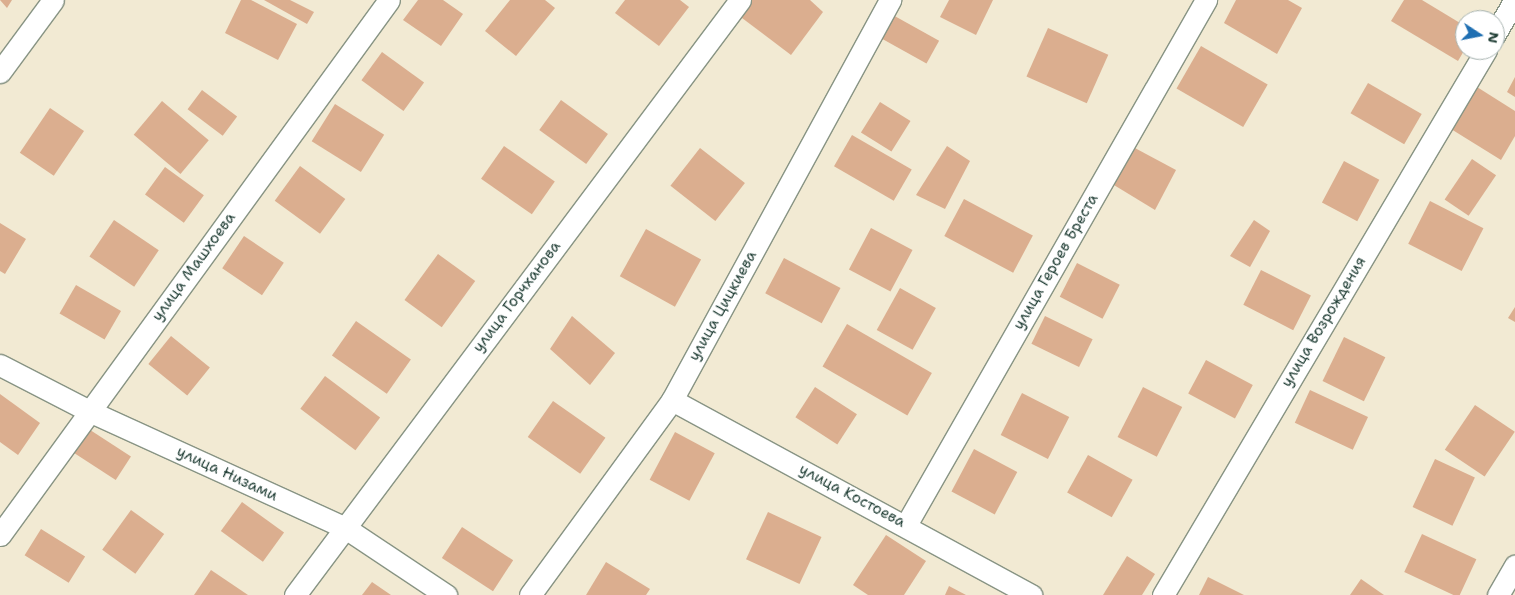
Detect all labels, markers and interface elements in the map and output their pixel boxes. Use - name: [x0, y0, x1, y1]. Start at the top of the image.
- north arrow: [1455, 10, 1505, 60]
- text: N: [1484, 31, 1504, 45]
- street label: улица Героев Бреста: [1010, 191, 1102, 333]
- street label: улица Машхоева: [149, 209, 239, 325]
- street label: улица Горчханова: [469, 238, 565, 356]
- street label: улица Цицкиева: [685, 248, 761, 364]
- street label: улица Возрождения: [1278, 253, 1370, 391]
- street label: улица Низами: [174, 443, 280, 505]
- street label: улица Костоева: [796, 460, 908, 532]

